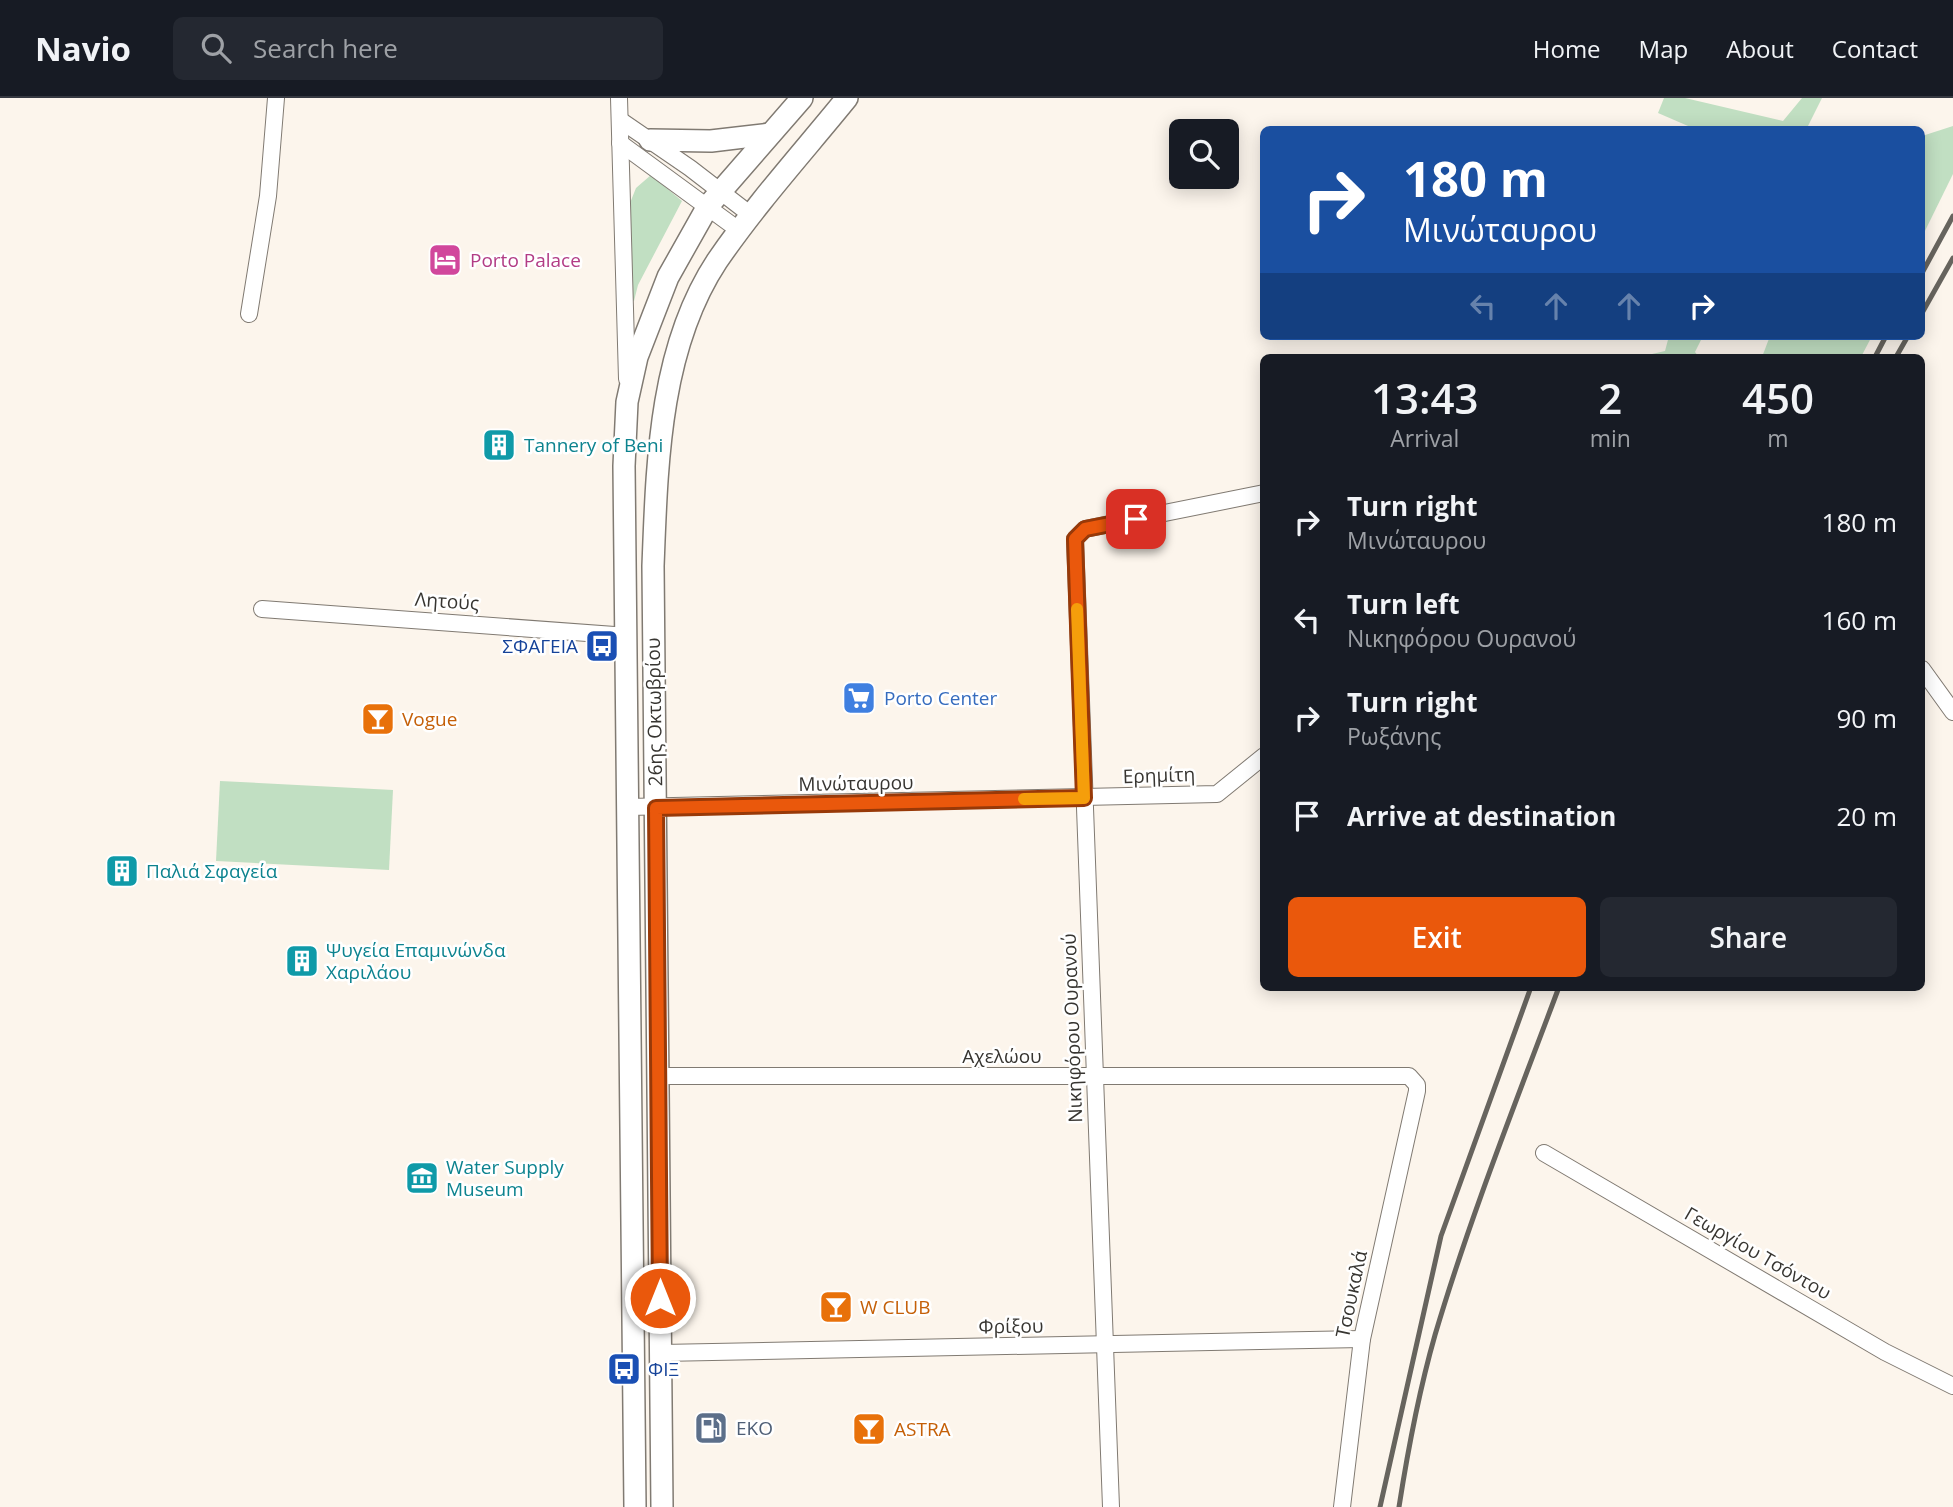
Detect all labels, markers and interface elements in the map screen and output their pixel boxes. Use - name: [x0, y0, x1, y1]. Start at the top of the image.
- search box: [173, 17, 663, 80]
- text: Navio: [35, 26, 131, 71]
- icon: search: [197, 29, 235, 67]
- text: Search here: [253, 30, 398, 66]
- text: Home: [1533, 32, 1601, 65]
- text: Map: [1639, 32, 1688, 65]
- text: About: [1726, 32, 1794, 65]
- text: Contact: [1832, 32, 1918, 65]
- map controls: [1169, 119, 1239, 189]
- button: search: [1169, 119, 1239, 189]
- text: 180 m: [1403, 145, 1548, 211]
- icon: right: [1288, 154, 1379, 245]
- text: Μινώταυρου: [1403, 208, 1597, 251]
- hotel icon: Porto Palace: [426, 241, 464, 279]
- place label: Porto Palace: [470, 247, 581, 273]
- icon: left: [1464, 287, 1502, 325]
- icon: ahead: [1537, 287, 1575, 325]
- icon: ahead: [1610, 287, 1648, 325]
- icon: right: [1683, 287, 1721, 325]
- text: 13:43: [1371, 369, 1479, 426]
- text: 2: [1598, 369, 1622, 426]
- text: 450: [1742, 369, 1814, 426]
- text: Arrival: [1390, 422, 1459, 454]
- text: min: [1590, 422, 1631, 454]
- text: m: [1767, 422, 1789, 454]
- building icon: Tannery of Beni: [480, 426, 518, 464]
- place label: Tannery of Beni: [524, 432, 663, 458]
- text: Turn right: [1347, 488, 1478, 524]
- pin: [1106, 489, 1166, 549]
- icon: arrive: [1117, 500, 1155, 538]
- icon: right: [1288, 503, 1326, 541]
- text: 180 m: [1822, 504, 1897, 540]
- text: Μινώταυρου: [1347, 524, 1486, 556]
- street label: Λητούς: [414, 586, 480, 616]
- text: Turn left: [1347, 586, 1459, 622]
- icon: left: [1288, 601, 1326, 639]
- text: 160 m: [1822, 602, 1897, 638]
- text: Νικηφόρου Ουρανού: [1347, 622, 1576, 654]
- bus stop icon: ΣΦΑΓΕΙΑ: [583, 627, 621, 665]
- place label: ΣΦΑΓΕΙΑ: [502, 633, 578, 659]
- street label: 26ης Οκτωβρίου: [640, 637, 668, 787]
- supermarket icon: Porto Center: [840, 679, 878, 717]
- text: Turn right: [1347, 684, 1478, 720]
- place label: Porto Center: [884, 685, 997, 711]
- icon: right: [1288, 699, 1326, 737]
- bar icon: Vogue: [359, 700, 397, 738]
- text: 90 m: [1836, 700, 1897, 736]
- place label: Vogue: [402, 706, 457, 732]
- text: Ρωξάνης: [1347, 720, 1441, 752]
- street label: Ερημίτη: [1122, 761, 1196, 789]
- street label: Μινώταυρου: [798, 769, 914, 797]
- icon: arrive: [1288, 797, 1326, 835]
- text: Arrive at destination: [1347, 798, 1616, 834]
- text: 20 m: [1836, 798, 1897, 834]
- building icon: Παλιά Σφαγεία: [103, 852, 141, 890]
- place label: Παλιά Σφαγεία: [146, 858, 278, 884]
- button: Exit: [1288, 897, 1586, 977]
- button: Share: [1600, 897, 1897, 977]
- street label: Νικηφόρου Ουρανού: [1056, 933, 1088, 1123]
- place label: Ψυγεία Επαμινώνδα Χαριλάου: [326, 937, 506, 985]
- building icon: Ψυγεία Επαμινώνδα Χαριλάου: [283, 942, 321, 980]
- street label: Αχελώου: [962, 1043, 1042, 1069]
- place label: Water Supply Museum: [446, 1154, 564, 1202]
- museum icon: Water Supply Museum: [403, 1159, 441, 1197]
- street label: Γεωργίου Τσόντου: [1680, 1200, 1836, 1306]
- street label: Τσουκαλά: [1329, 1248, 1373, 1340]
- position arrow: [623, 1261, 697, 1335]
- bar icon: W CLUB: [817, 1288, 855, 1326]
- place label: W CLUB: [860, 1294, 931, 1320]
- street label: Φρίξου: [978, 1312, 1044, 1340]
- bus stop icon: ΦΙΞ: [605, 1350, 643, 1388]
- place label: ΦΙΞ: [648, 1356, 679, 1382]
- fuel station icon: EKO: [692, 1409, 730, 1447]
- bar icon: ASTRA: [850, 1410, 888, 1448]
- place label: EKO: [736, 1415, 773, 1441]
- place label: ASTRA: [894, 1416, 951, 1442]

